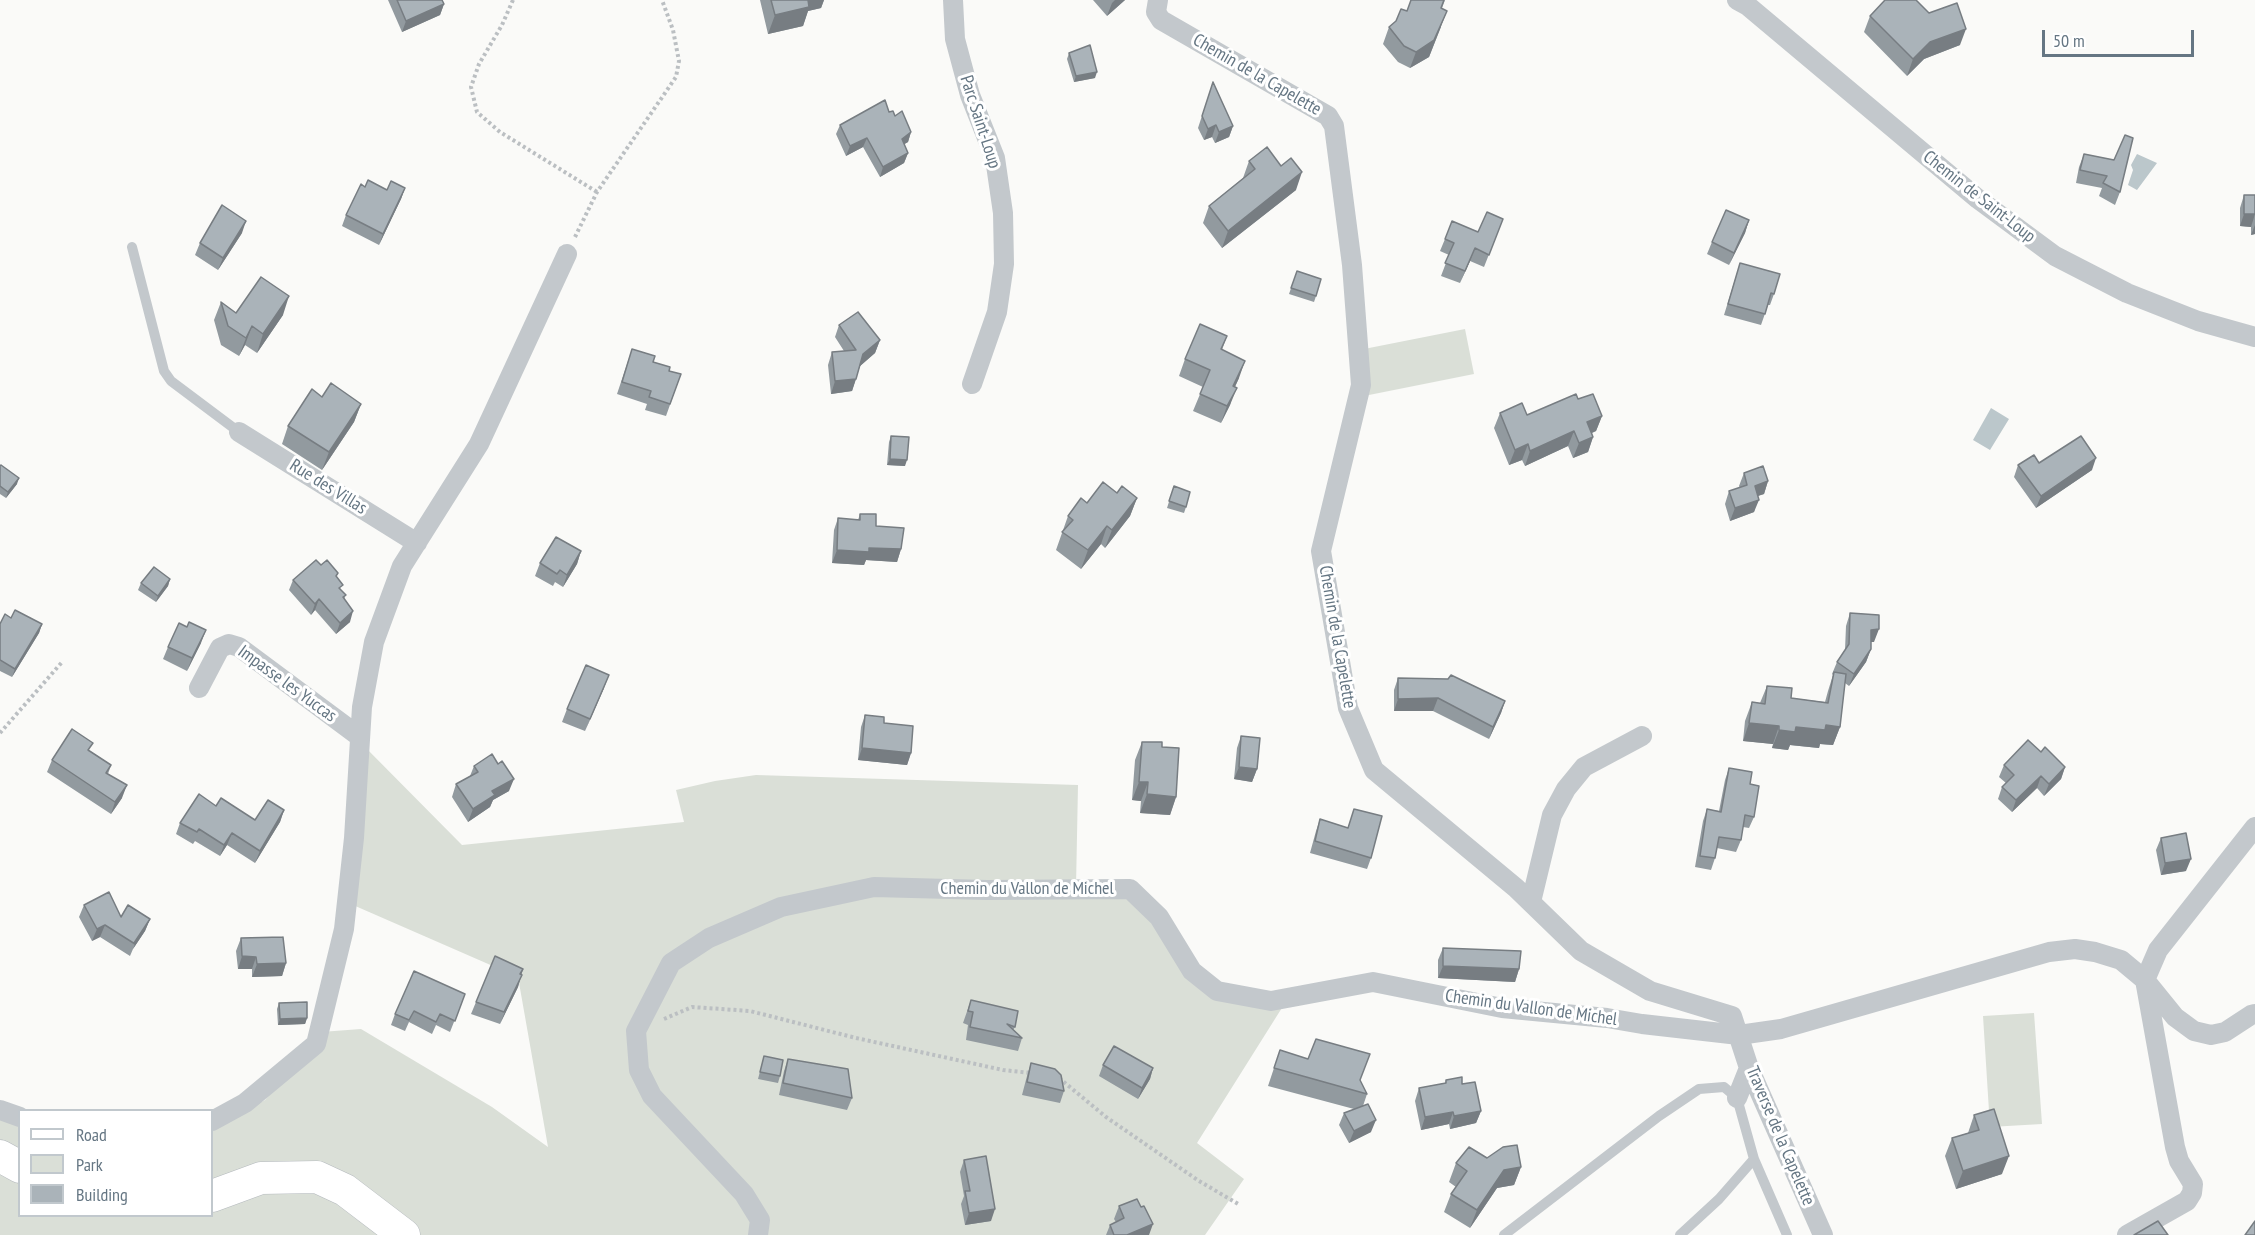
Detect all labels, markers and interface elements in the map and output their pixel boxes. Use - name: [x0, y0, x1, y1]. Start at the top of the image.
- scale bar: [2045, 18, 2196, 56]
- text: 50 m: [2053, 29, 2085, 52]
- street label: Chemin de la Capelette: [1189, 30, 1325, 120]
- street label: Parc Saint-Loup: [955, 73, 1005, 171]
- street label: Chemin de Saint-Loup: [1919, 146, 2039, 248]
- street label: Rue des Villas: [285, 455, 371, 519]
- street label: Chemin de la Capelette: [1314, 564, 1360, 710]
- street label: Impasse les Yuccas: [233, 641, 341, 727]
- street label: Chemin du Vallon de Michel: [940, 878, 1114, 900]
- street label: Chemin du Vallon de Michel: [1444, 985, 1618, 1031]
- street label: Traverse de la Capelette: [1741, 1063, 1819, 1209]
- legend: [18, 1109, 213, 1217]
- text: Road: [76, 1123, 107, 1146]
- text: Park: [76, 1153, 103, 1176]
- text: Building: [76, 1183, 128, 1206]

